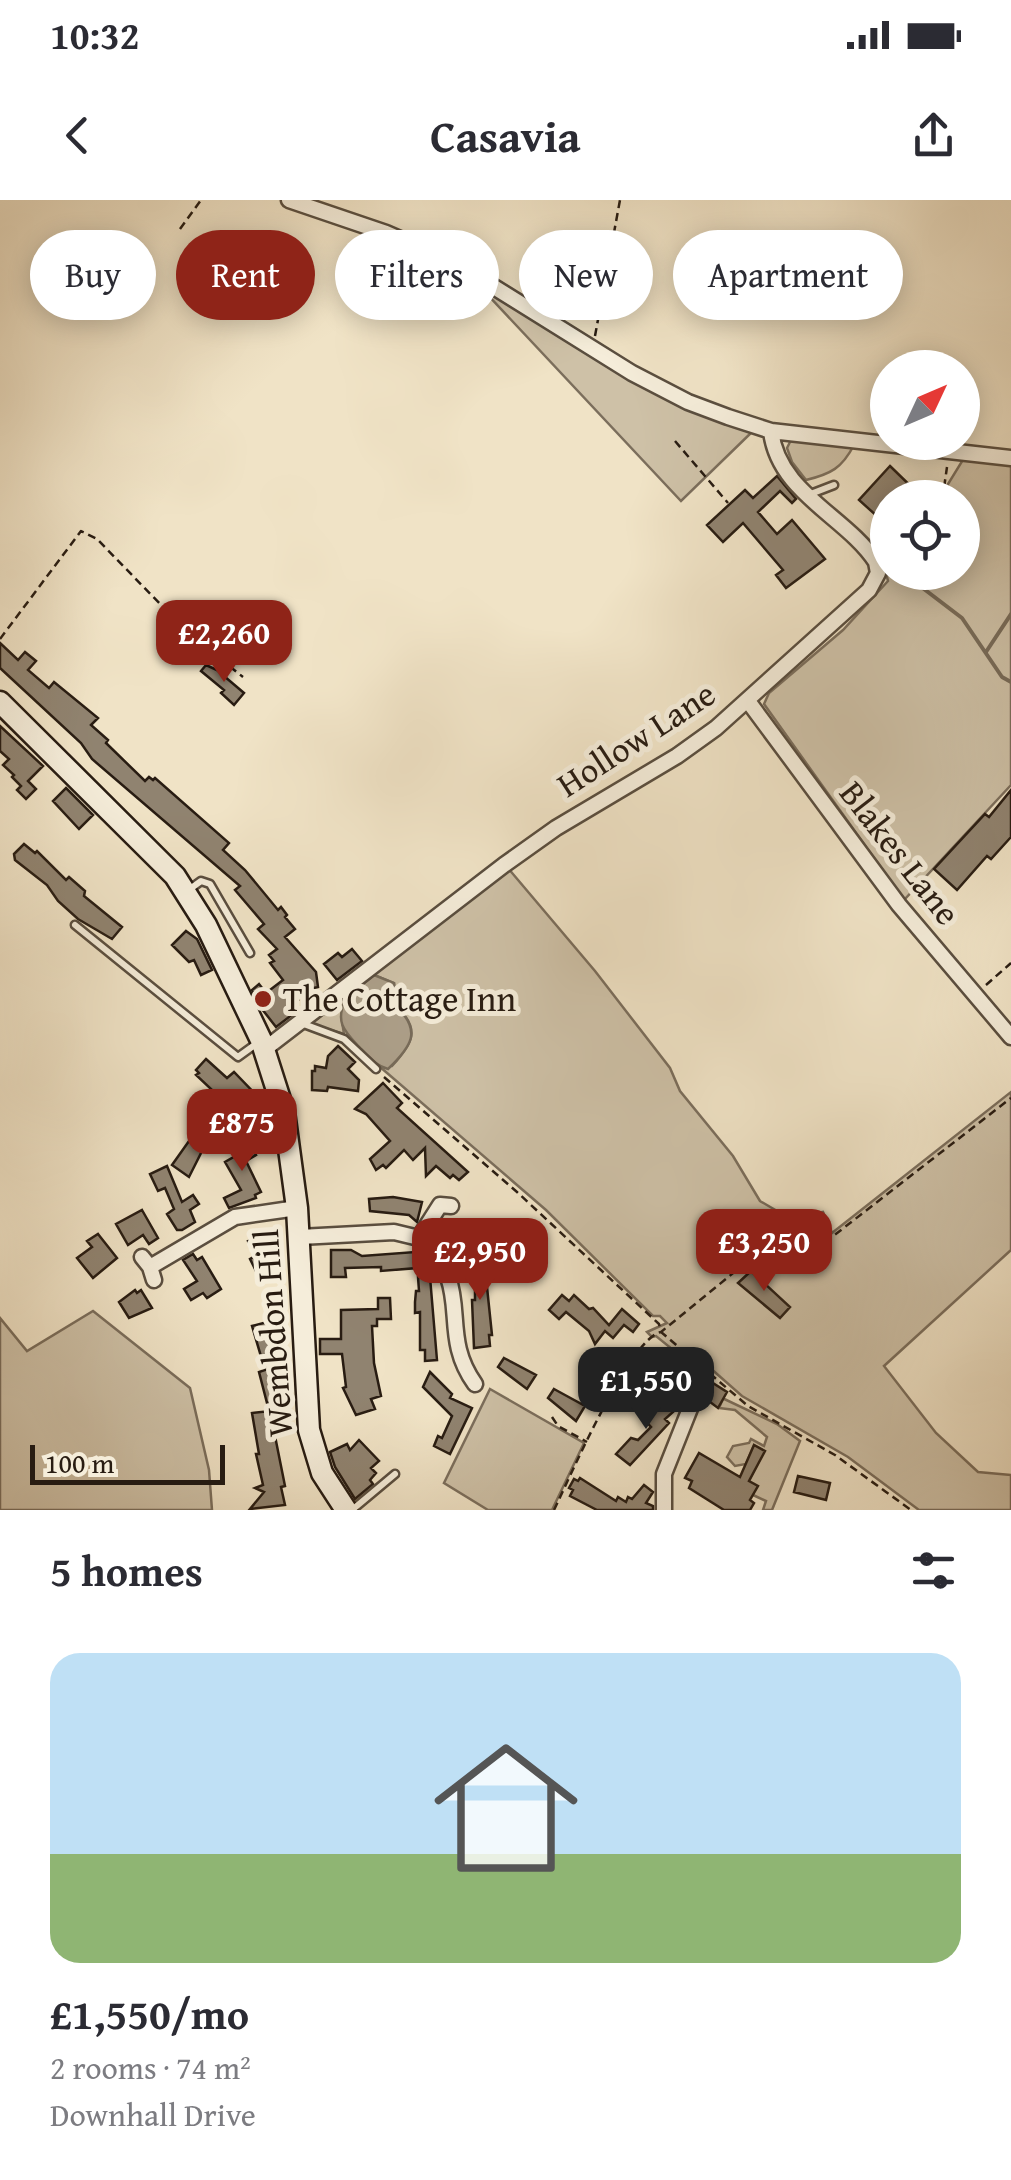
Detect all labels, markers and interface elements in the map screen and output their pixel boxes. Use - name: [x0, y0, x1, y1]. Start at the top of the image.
- text: 10:32: [50, 7, 140, 63]
- text: Casavia: [430, 103, 581, 168]
- icon: back: [50, 108, 105, 163]
- icon: share: [906, 108, 961, 163]
- chip: Buy: [30, 230, 156, 320]
- chip: Rent: [176, 230, 315, 320]
- chip: Filters: [335, 230, 499, 320]
- chip: New: [519, 230, 653, 320]
- chip: Apartment: [673, 230, 903, 320]
- north arrow: [870, 350, 980, 460]
- map controls: [870, 350, 980, 590]
- button: locate: [870, 480, 980, 590]
- pin: £2,260: [143, 600, 305, 685]
- text: £2,260: [178, 609, 270, 656]
- street label: Hollow Lane: [546, 668, 725, 809]
- street label: Blakes Lane: [828, 770, 973, 936]
- place label: The Cottage Inn: [283, 973, 517, 1024]
- marker: The Cottage Inn: [252, 988, 274, 1010]
- pin: £875: [183, 1089, 301, 1174]
- text: £875: [209, 1098, 275, 1145]
- pin: £3,250: [683, 1209, 845, 1294]
- pin: £2,950: [399, 1218, 561, 1303]
- text: £3,250: [718, 1218, 810, 1265]
- street label: Wembdon Hill: [240, 1227, 305, 1439]
- text: £2,950: [434, 1227, 526, 1274]
- pin: £1,550: [565, 1347, 727, 1432]
- text: £1,550: [600, 1356, 692, 1403]
- scale bar: [30, 1440, 225, 1484]
- text: 100 m: [45, 1442, 114, 1483]
- text: 5 homes: [50, 1540, 203, 1601]
- icon: filters: [906, 1543, 961, 1598]
- icon: home: [416, 1718, 596, 1898]
- text: £1,550/mo: [50, 1983, 249, 2044]
- text: 2 rooms · 74 m²: [50, 2044, 251, 2091]
- text: Downhall Drive: [50, 2091, 256, 2138]

